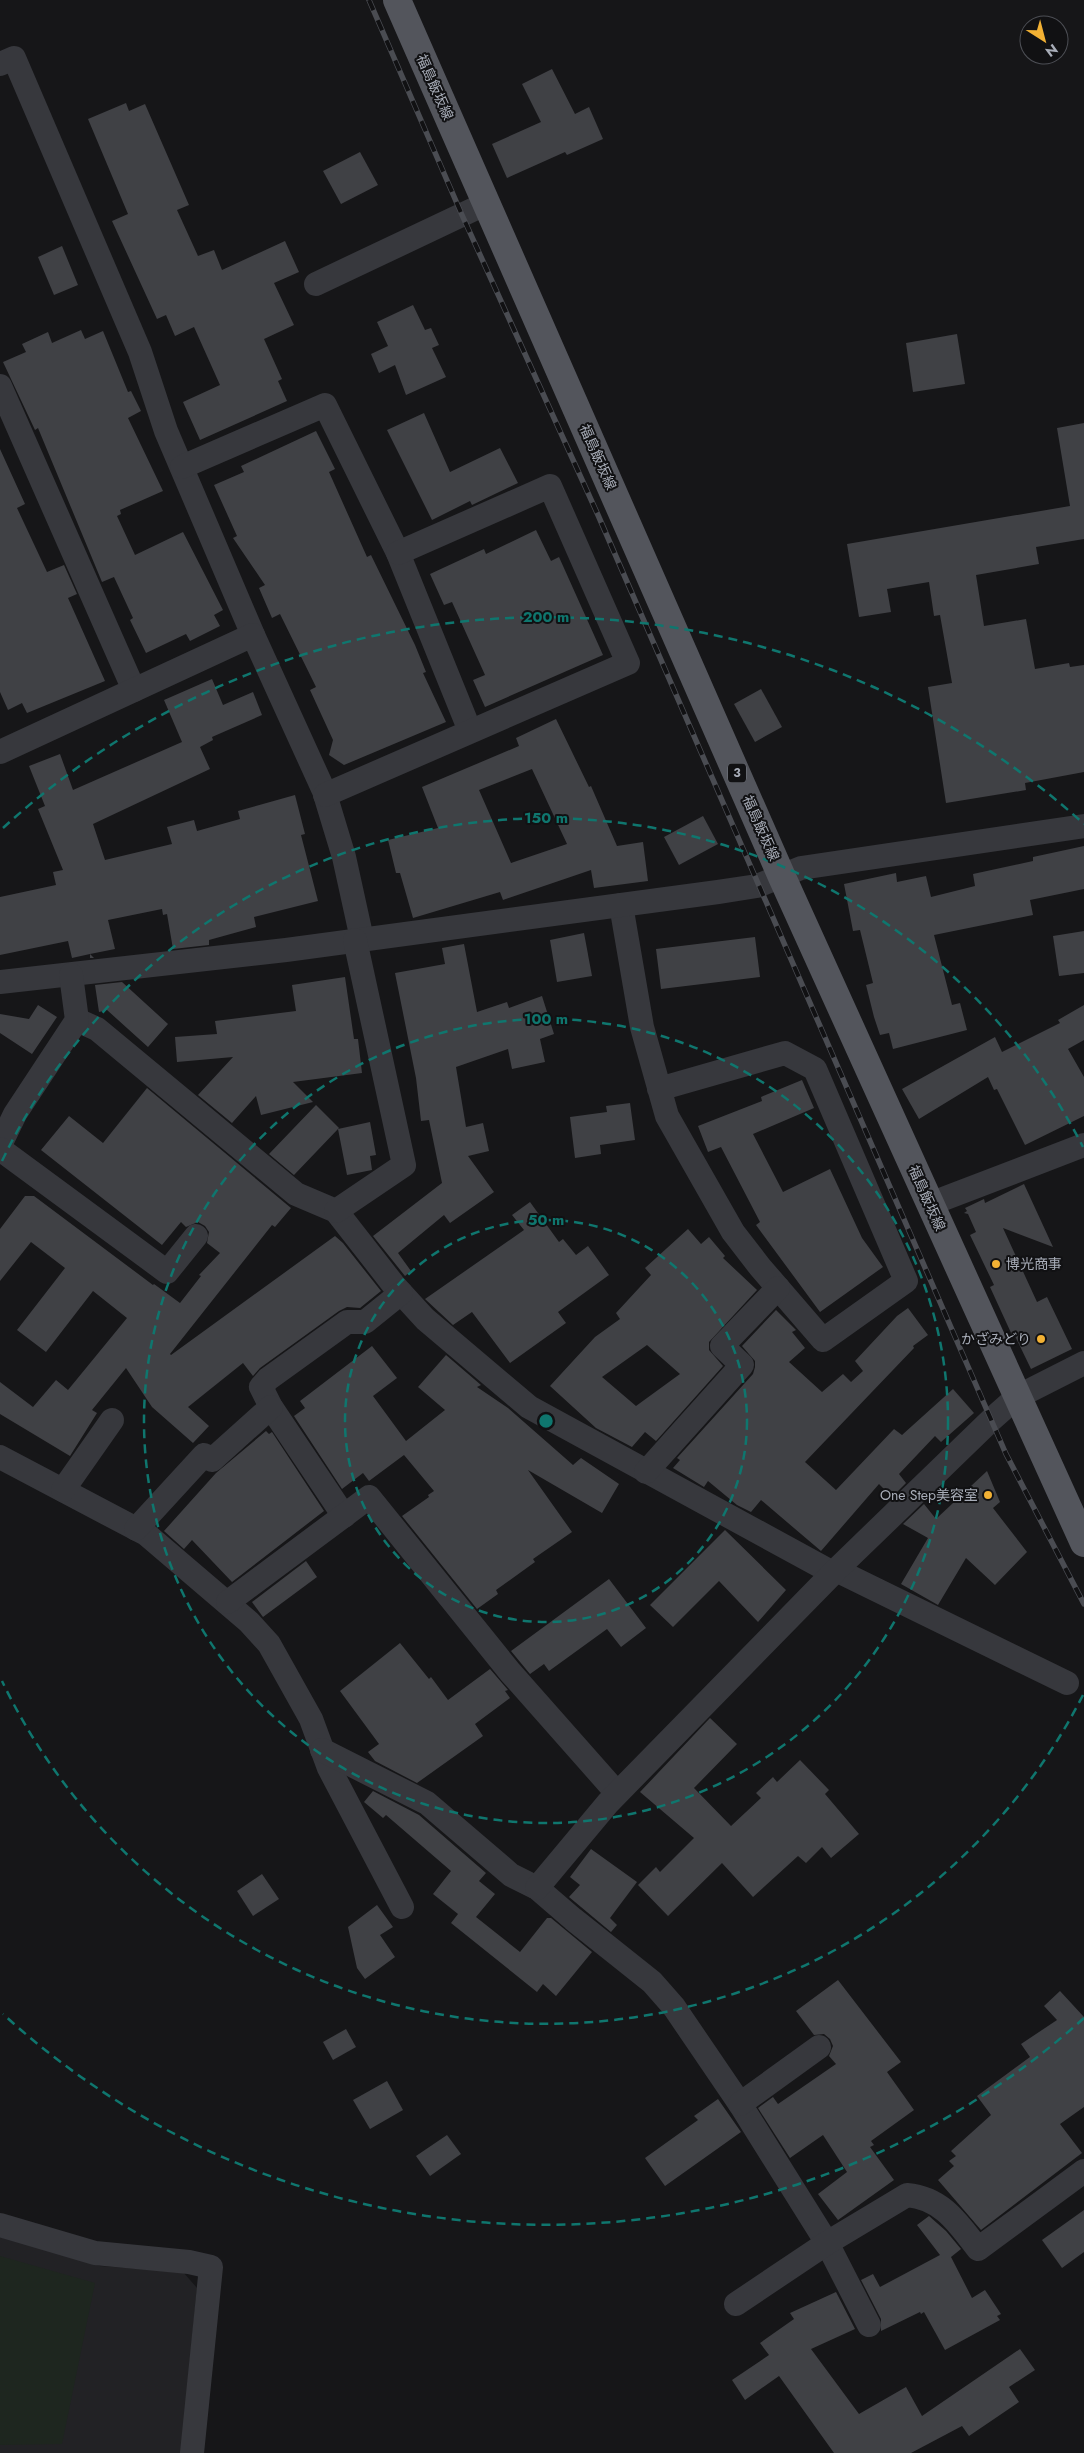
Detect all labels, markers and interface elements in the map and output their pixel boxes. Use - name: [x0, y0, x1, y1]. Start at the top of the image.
- north arrow: [1019, 15, 1069, 65]
- text: N: [1041, 39, 1062, 62]
- street label: 福島飯坂線: [412, 51, 458, 123]
- street label: 福島飯坂線: [575, 421, 621, 493]
- text: 200 m: [523, 606, 569, 628]
- road number: 3: [728, 764, 746, 782]
- street label: 福島飯坂線: [738, 792, 784, 864]
- text: 150 m: [524, 807, 568, 829]
- text: 100 m: [524, 1008, 568, 1030]
- street label: 福島飯坂線: [904, 1162, 950, 1234]
- text: 50 m: [528, 1209, 564, 1231]
- place label: 博光商事: [1006, 1254, 1062, 1274]
- marker: 博光商事: [990, 1258, 1002, 1270]
- place label: かざみどり: [961, 1329, 1031, 1349]
- marker: かざみどり: [1035, 1333, 1047, 1345]
- centre of rings: [537, 1412, 555, 1430]
- place label: One Step美容室: [880, 1485, 978, 1505]
- marker: One Step美容室: [982, 1489, 994, 1501]

